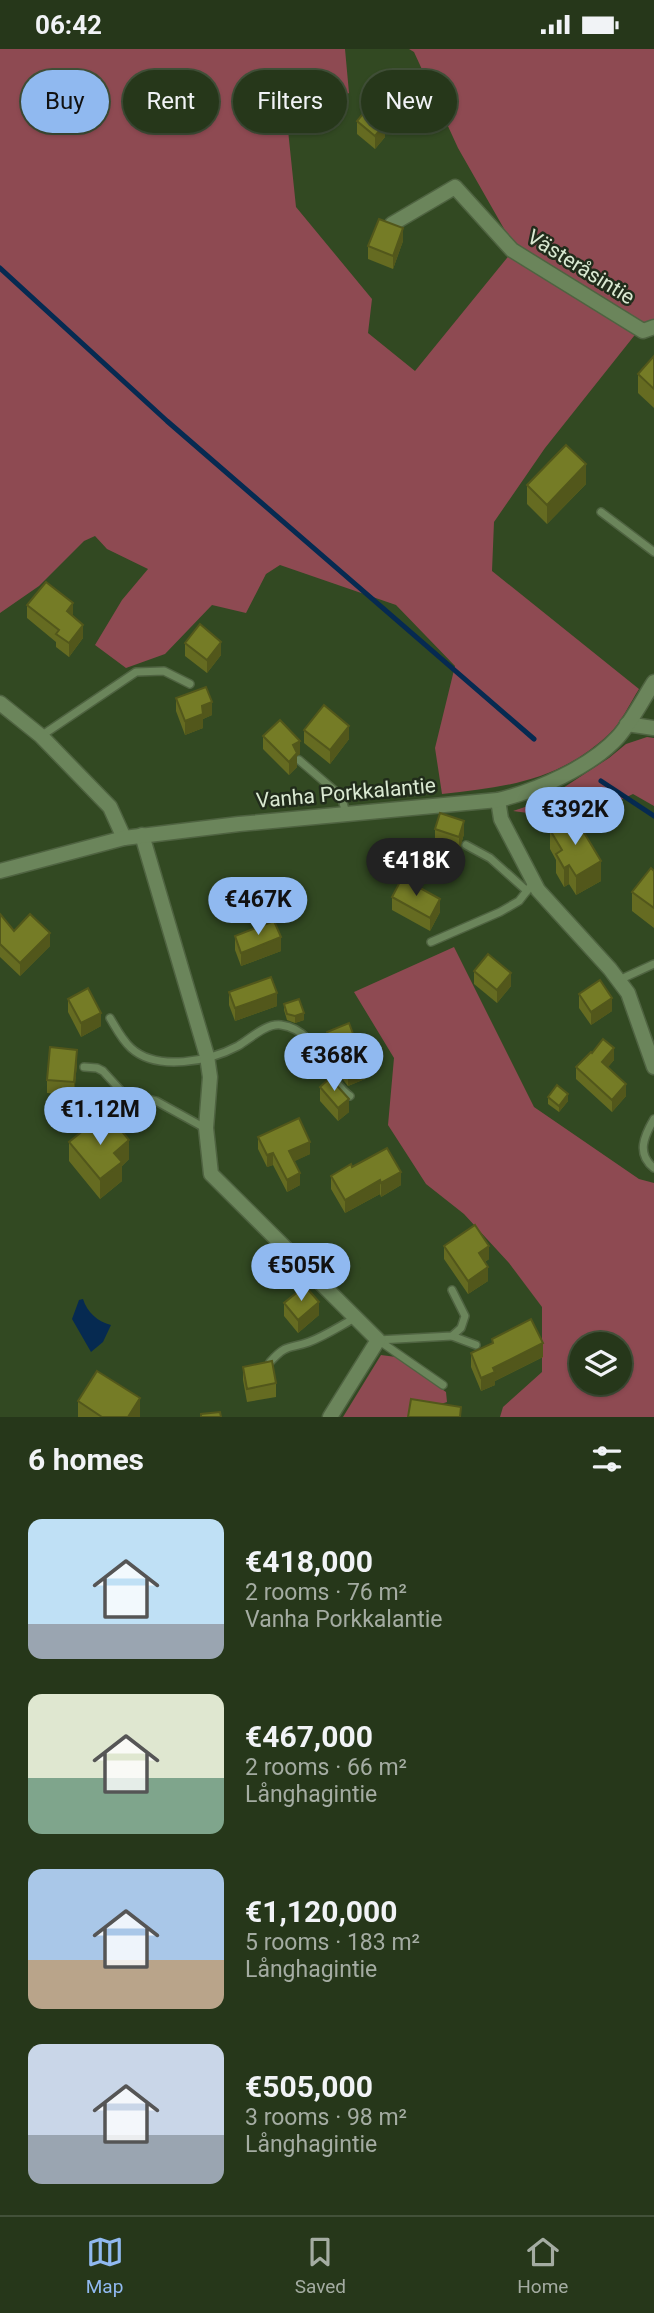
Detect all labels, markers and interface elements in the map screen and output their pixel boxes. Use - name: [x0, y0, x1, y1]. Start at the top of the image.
- text: 06:42: [35, 10, 102, 40]
- chip: Buy: [21, 70, 109, 133]
- chip: Rent: [123, 70, 219, 133]
- chip: Filters: [233, 70, 347, 133]
- chip: New: [361, 70, 457, 133]
- street label: Västeråsintie: [523, 225, 639, 309]
- street label: Vanha Porkkalantie: [255, 773, 437, 813]
- pin: €392K: [526, 787, 624, 847]
- text: €392K: [541, 796, 609, 823]
- pin: €418K: [367, 839, 465, 898]
- text: €418K: [382, 847, 450, 874]
- pin: €467K: [209, 877, 307, 937]
- text: €467K: [224, 886, 292, 913]
- pin: €368K: [285, 1033, 383, 1093]
- text: €368K: [300, 1042, 368, 1069]
- pin: €1.12M: [43, 1087, 157, 1147]
- text: €1.12M: [60, 1096, 140, 1123]
- pin: €505K: [252, 1243, 350, 1303]
- text: €505K: [267, 1252, 335, 1279]
- map controls: [569, 1332, 632, 1395]
- button: layers: [569, 1332, 632, 1395]
- icon: filters: [588, 1440, 626, 1478]
- text: 6 homes: [28, 1442, 144, 1477]
- text: €418,000: [245, 1544, 373, 1579]
- icon: home: [84, 1547, 168, 1631]
- text: 2 rooms · 76 m²: [245, 1579, 407, 1606]
- text: Vanha Porkkalantie: [245, 1606, 442, 1633]
- text: €467,000: [245, 1719, 373, 1754]
- icon: home: [84, 1722, 168, 1806]
- text: 2 rooms · 66 m²: [245, 1754, 407, 1781]
- text: Långhagintie: [245, 1781, 377, 1808]
- text: €1,120,000: [245, 1894, 397, 1929]
- icon: home: [84, 1897, 168, 1981]
- text: 5 rooms · 183 m²: [245, 1929, 420, 1956]
- text: Långhagintie: [245, 1956, 377, 1983]
- text: €505,000: [245, 2069, 373, 2104]
- icon: home: [84, 2072, 168, 2156]
- text: 3 rooms · 98 m²: [245, 2104, 407, 2131]
- text: Långhagintie: [245, 2131, 377, 2158]
- tab: Map: [86, 2233, 124, 2298]
- tab: Saved: [295, 2233, 346, 2298]
- tab: Home: [517, 2233, 568, 2298]

